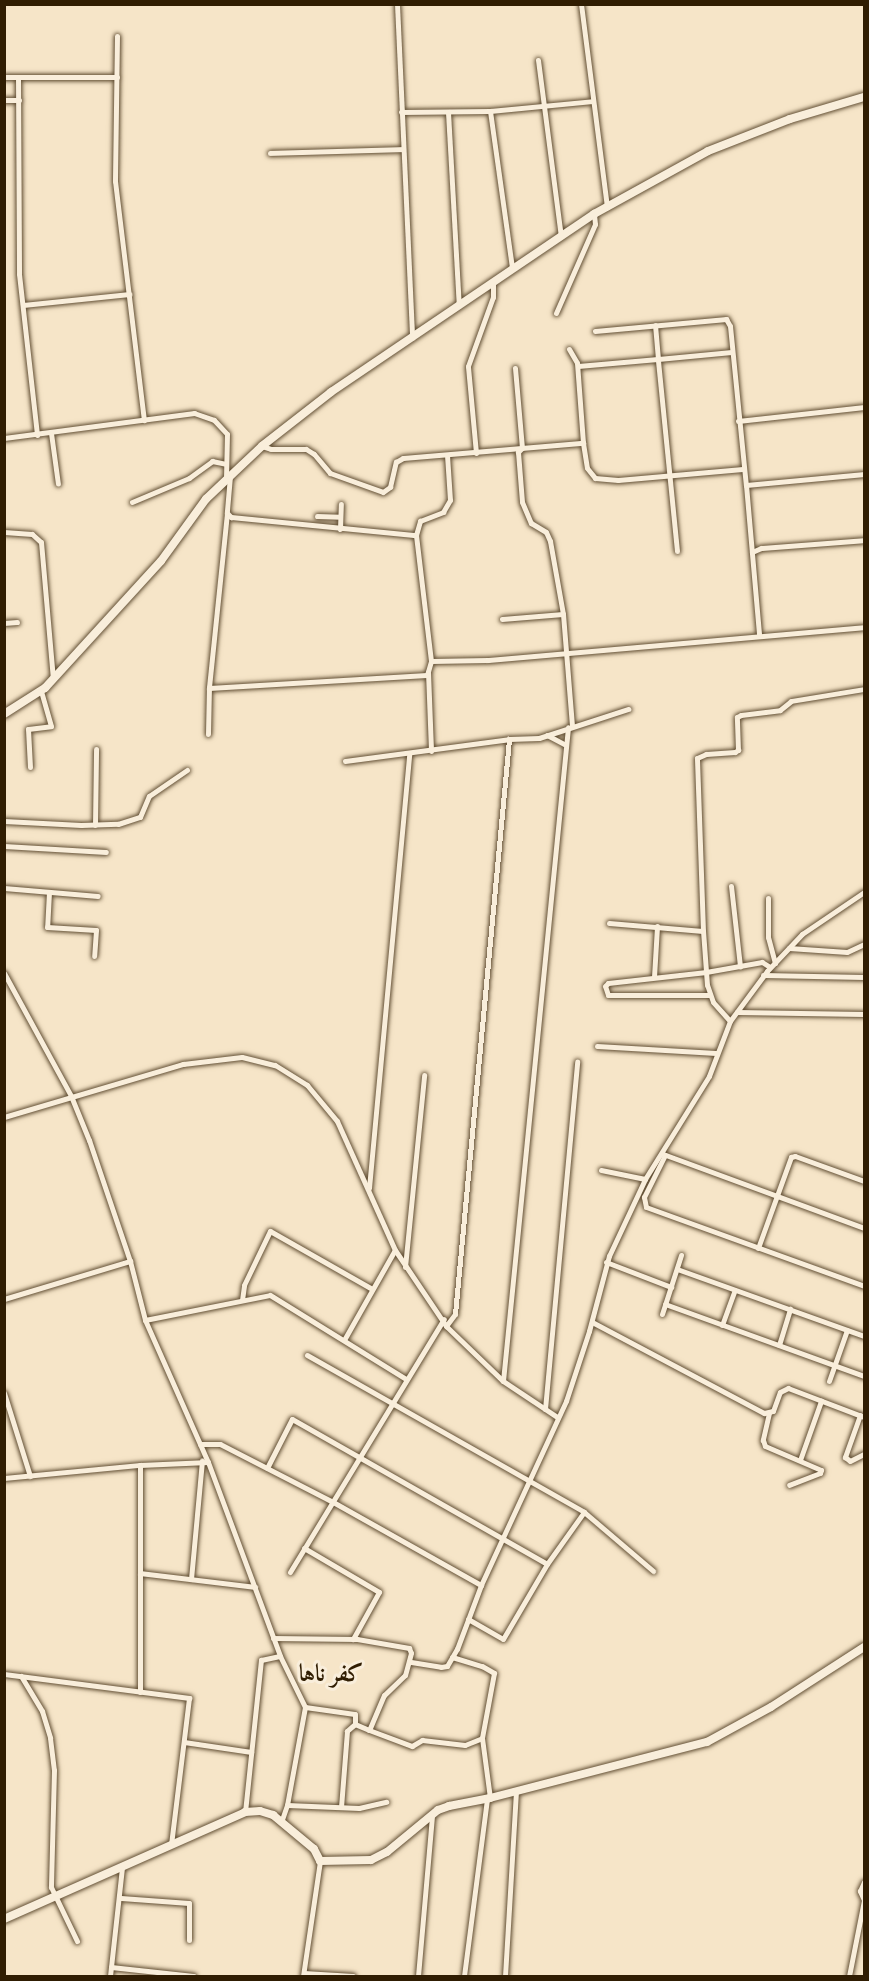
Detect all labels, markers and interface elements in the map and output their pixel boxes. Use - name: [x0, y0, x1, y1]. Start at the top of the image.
- district label: كفر ناها: [299, 1661, 363, 1689]

